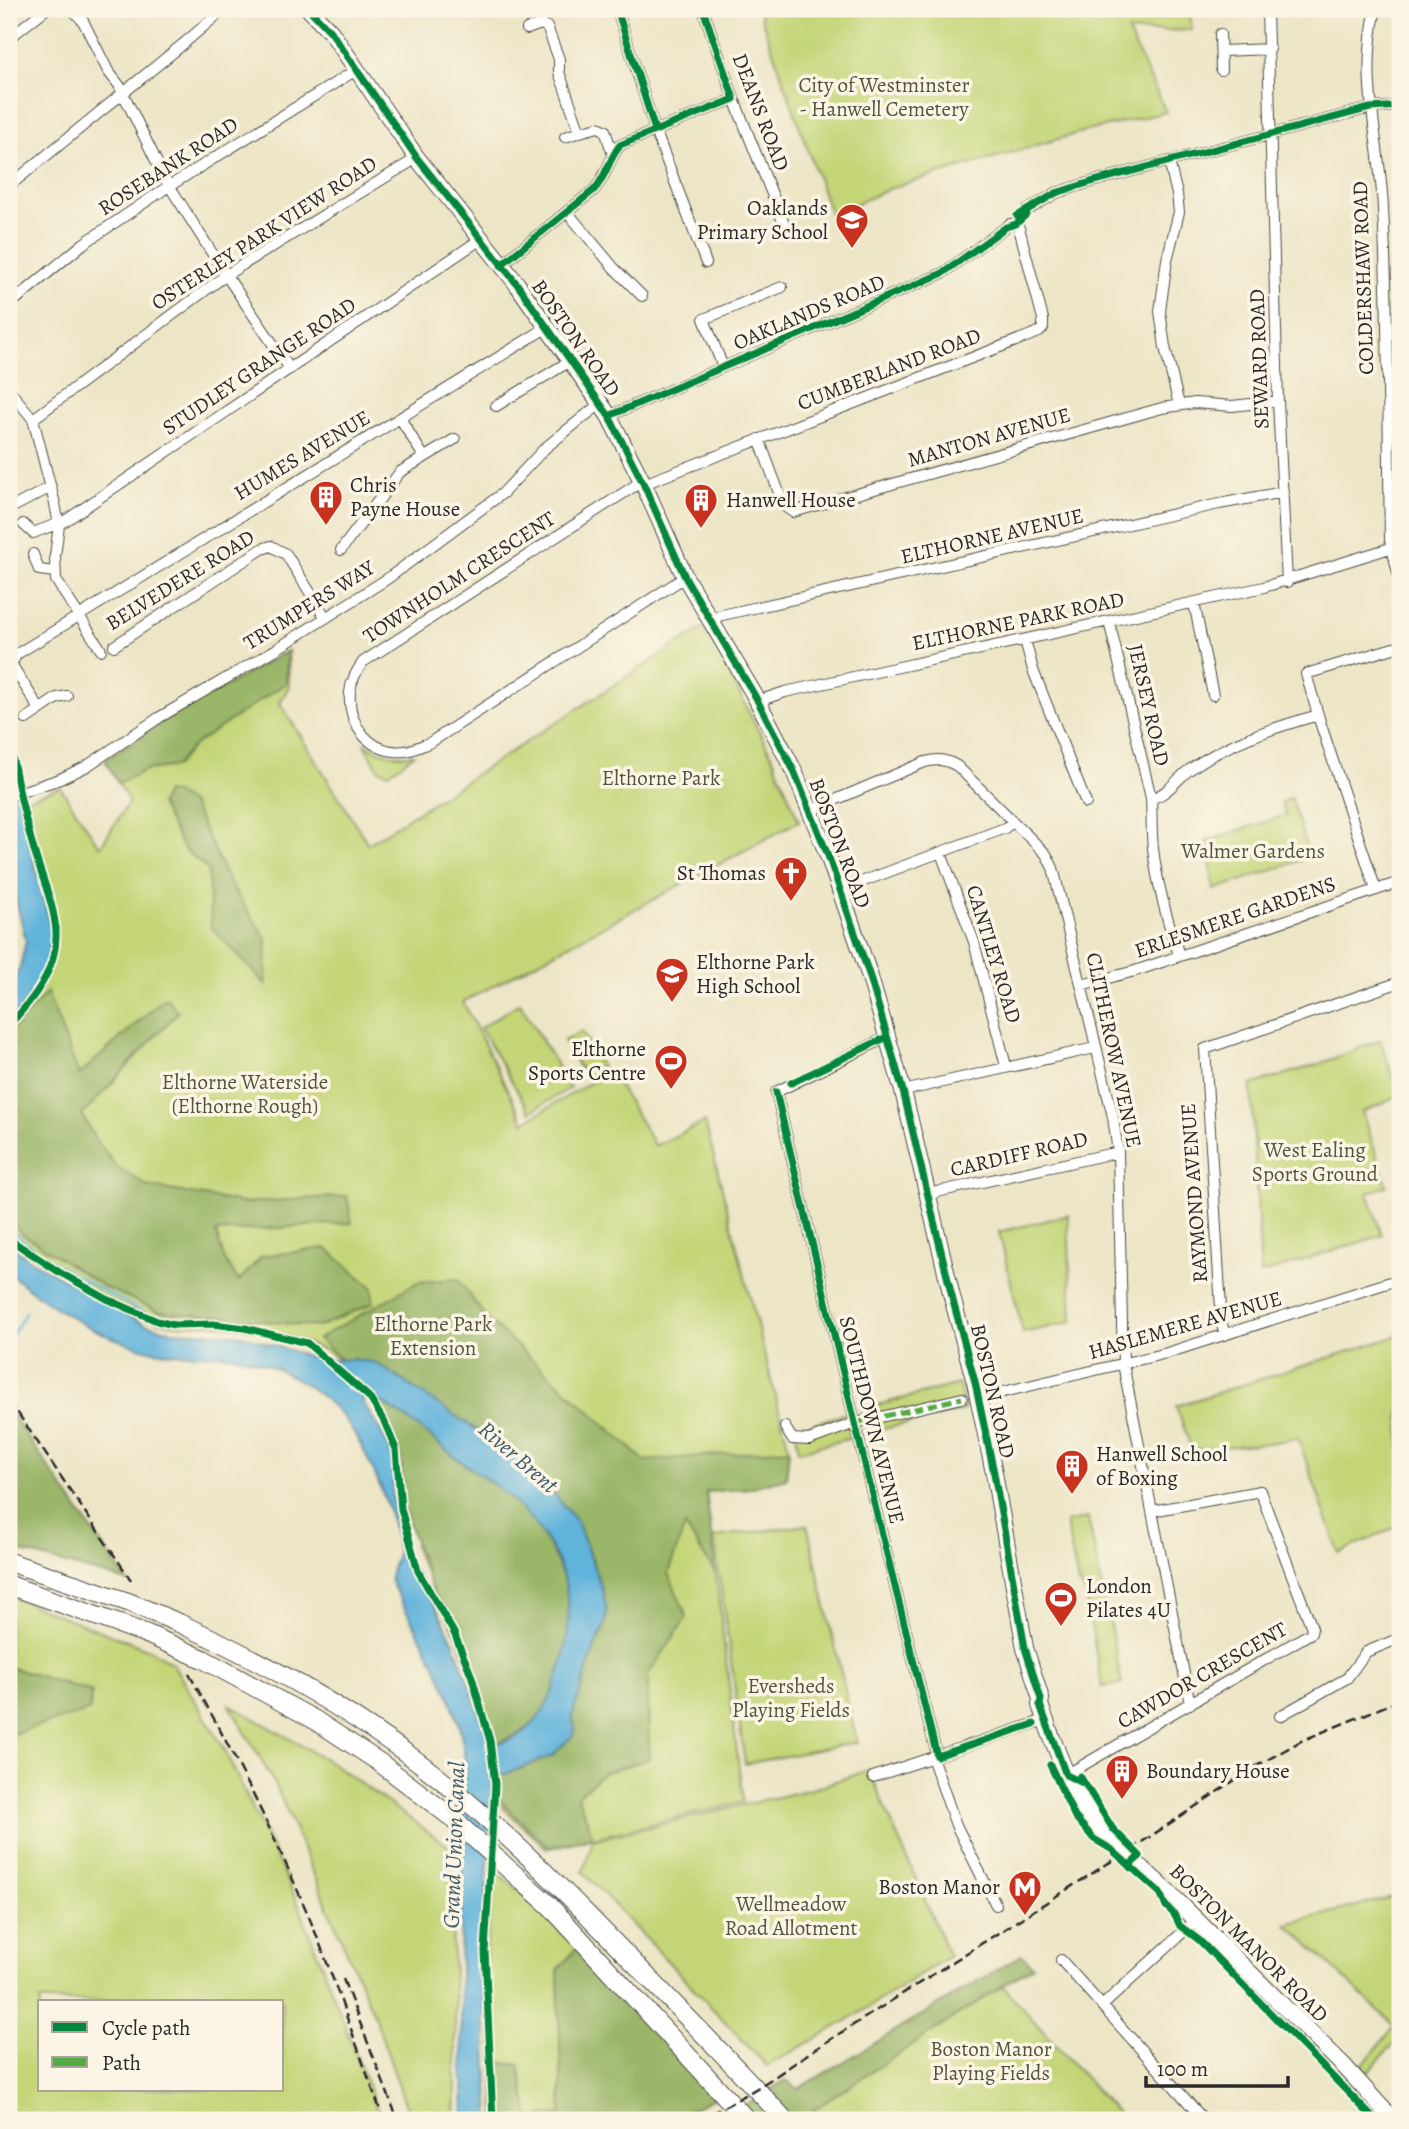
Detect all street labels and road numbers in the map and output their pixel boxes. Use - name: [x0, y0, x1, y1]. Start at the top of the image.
- street label: DEANS ROAD: [726, 49, 796, 175]
- street label: ROSEBANK ROAD: [92, 110, 244, 222]
- street label: OSTERLEY PARK VIEW ROAD: [146, 149, 382, 317]
- street label: COLDERSHAW ROAD: [1346, 181, 1380, 375]
- street label: OAKLANDS ROAD: [729, 267, 889, 357]
- street label: BOSTON ROAD: [525, 274, 627, 402]
- street label: SEWARD ROAD: [1243, 288, 1275, 430]
- street label: STUDLEY GRANGE ROAD: [157, 291, 361, 441]
- street label: CUMBERLAND ROAD: [793, 321, 985, 417]
- street label: MANTON AVENUE: [904, 400, 1074, 474]
- street label: HUMES AVENUE: [229, 403, 375, 507]
- street label: ELTHORNE AVENUE: [898, 501, 1086, 571]
- street label: TOWNHOLM CRESCENT: [357, 504, 561, 650]
- street label: BELVEDERE ROAD: [100, 523, 260, 637]
- street label: TRUMPERS WAY: [238, 553, 380, 656]
- street label: ELTHORNE PARK ROAD: [909, 585, 1127, 657]
- street label: JERSEY ROAD: [1121, 641, 1177, 769]
- street label: BOSTON ROAD: [802, 774, 878, 912]
- street label: ERLESMERE GARDENS: [1131, 869, 1339, 965]
- street label: CANTLEY ROAD: [960, 882, 1028, 1026]
- street label: CLITHEROW AVENUE: [1080, 950, 1148, 1150]
- street label: RAYMOND AVENUE: [1174, 1102, 1214, 1284]
- street label: CARDIFF ROAD: [948, 1125, 1090, 1183]
- street label: HASLEMERE AVENUE: [1085, 1284, 1285, 1366]
- street label: SOUTHDOWN AVENUE: [833, 1313, 911, 1527]
- street label: BOSTON ROAD: [964, 1321, 1022, 1461]
- street label: CAWDOR CRESCENT: [1112, 1615, 1292, 1735]
- street label: BOSTON MANOR ROAD: [1163, 1857, 1335, 2029]

